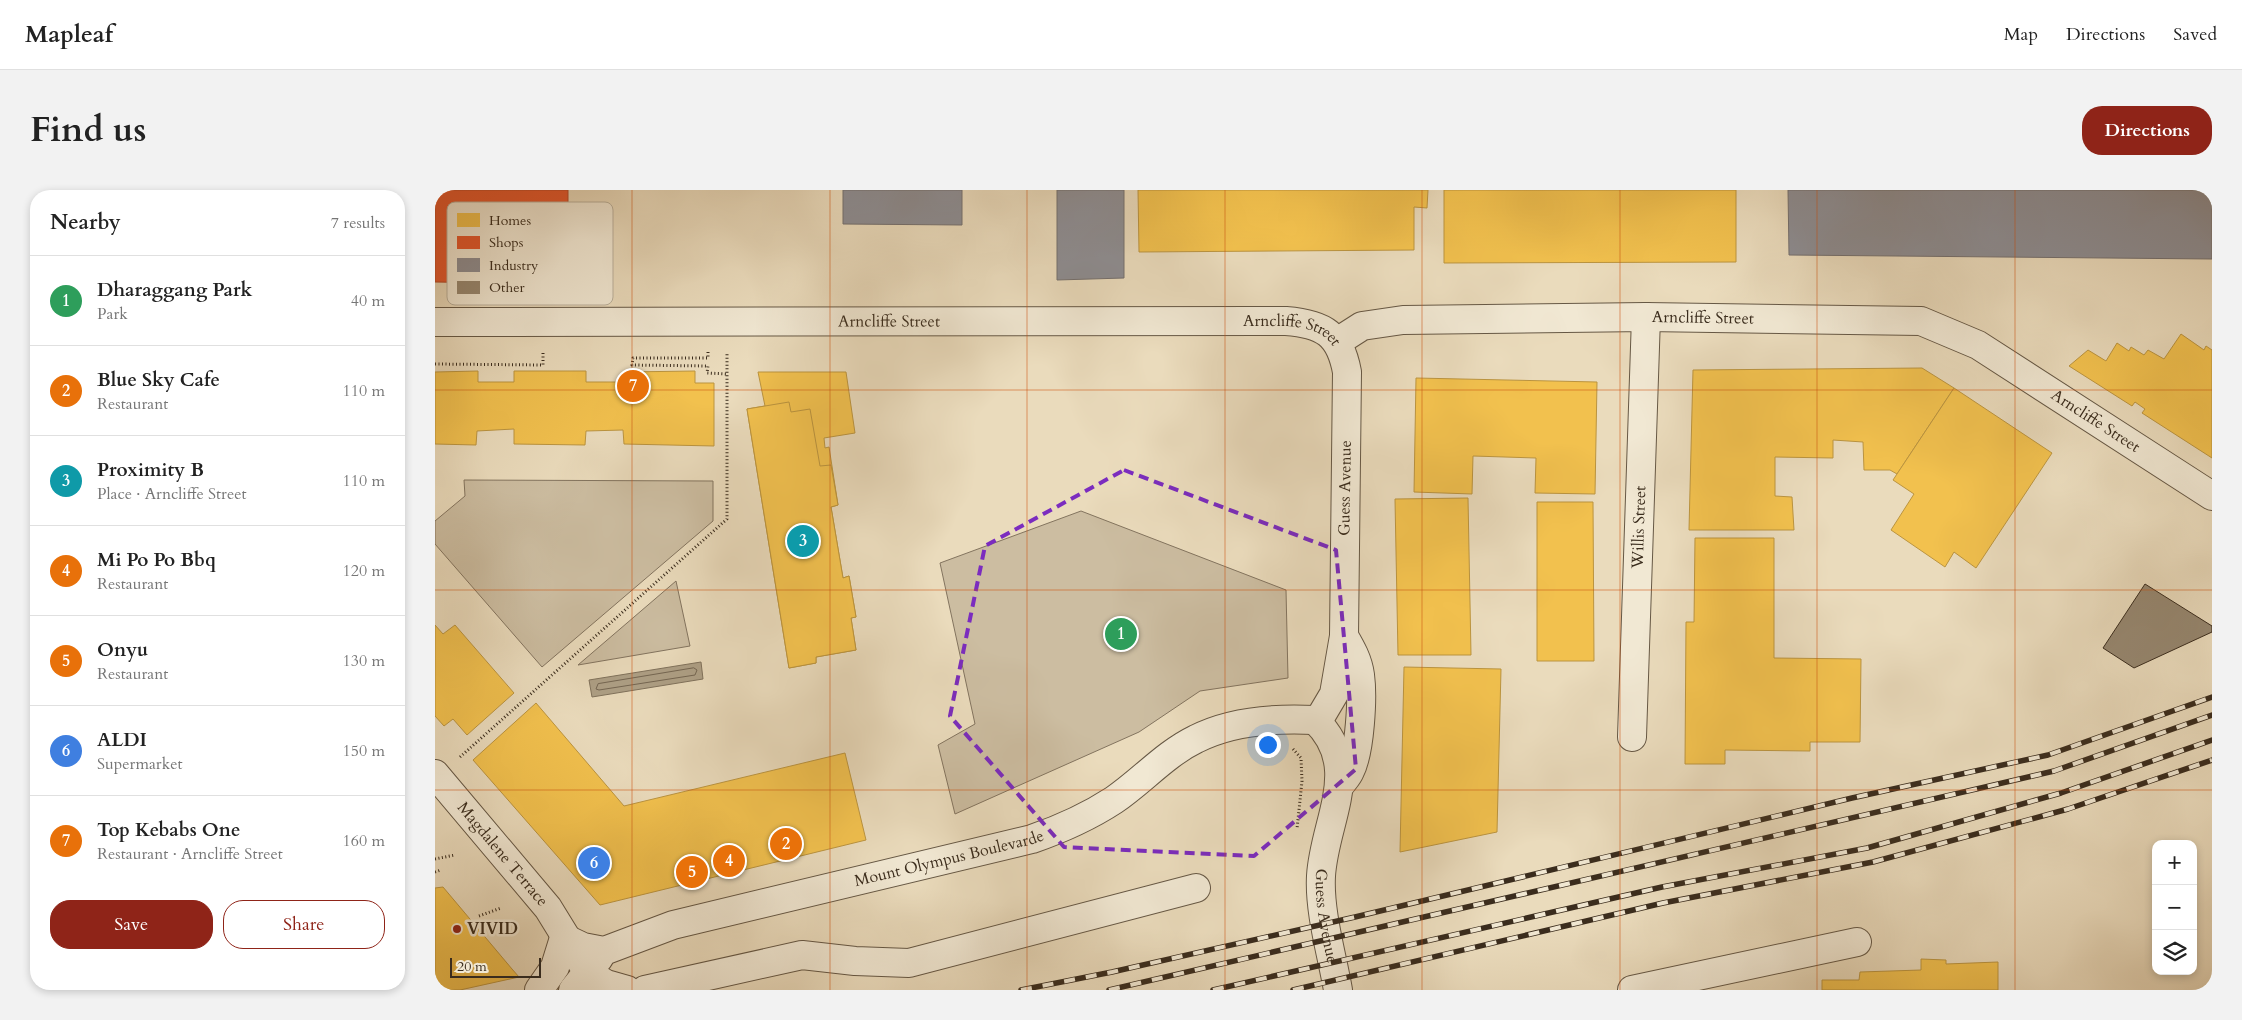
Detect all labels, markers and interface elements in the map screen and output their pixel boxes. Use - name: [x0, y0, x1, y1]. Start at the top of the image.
- text: Mapleaf: [25, 18, 113, 51]
- text: Map: [2004, 22, 2038, 47]
- text: Directions: [2066, 22, 2145, 47]
- text: Saved: [2173, 22, 2217, 47]
- text: Find us: [30, 106, 146, 154]
- button: Directions: [2082, 106, 2212, 155]
- legend: [447, 202, 613, 305]
- text: Nearby: [50, 208, 121, 237]
- text: Homes: [489, 211, 531, 230]
- text: 7 results: [331, 212, 385, 234]
- text: Shops: [489, 233, 524, 252]
- text: Industry: [489, 256, 539, 275]
- text: Dharaggang Park: [97, 277, 252, 303]
- text: Other: [489, 278, 526, 297]
- text: 1: [62, 290, 70, 312]
- text: 40 m: [351, 290, 385, 312]
- text: Park: [97, 303, 128, 325]
- street label: Arncliffe Street: [1652, 306, 1754, 330]
- street label: Arncliffe Street: [838, 310, 940, 333]
- street label: Arncliffe Street: [1243, 310, 1347, 350]
- text: Blue Sky Cafe: [97, 367, 220, 393]
- pin: 7: [617, 367, 649, 405]
- text: 2: [62, 380, 70, 402]
- text: 110 m: [343, 380, 385, 402]
- street label: Arncliffe Street: [2047, 384, 2144, 458]
- text: Restaurant: [97, 393, 168, 415]
- street label: Guess Avenue: [1333, 440, 1357, 536]
- text: Proximity B: [97, 457, 204, 483]
- text: 3: [62, 470, 70, 492]
- text: 110 m: [343, 470, 385, 492]
- text: Place · Arncliffe Street: [97, 483, 247, 505]
- street label: Willis Street: [1627, 485, 1651, 570]
- pin: 3: [787, 522, 819, 560]
- text: Mi Po Po Bbq: [97, 547, 216, 573]
- text: 4: [62, 560, 70, 582]
- text: 120 m: [343, 560, 385, 582]
- text: Restaurant: [97, 573, 168, 595]
- pin: 1: [1105, 615, 1137, 653]
- text: Onyu: [97, 637, 148, 663]
- text: 5: [62, 650, 70, 672]
- text: 130 m: [343, 650, 385, 672]
- text: Restaurant: [97, 663, 168, 685]
- text: ALDI: [97, 727, 147, 753]
- your location: [1255, 732, 1281, 758]
- text: 6: [62, 740, 70, 762]
- text: 150 m: [343, 740, 385, 762]
- text: Supermarket: [97, 753, 183, 775]
- street label: Magdalene Terrace: [452, 797, 553, 911]
- text: Top Kebabs One: [97, 817, 240, 843]
- pin: 2: [770, 825, 802, 863]
- street label: Mount Olympus Boulevarde: [852, 825, 1047, 892]
- text: 7: [62, 830, 70, 852]
- text: 160 m: [343, 830, 385, 852]
- map controls: [2152, 840, 2197, 975]
- button: +: [2152, 840, 2197, 885]
- pin: 4: [713, 842, 745, 880]
- text: Restaurant · Arncliffe Street: [97, 843, 283, 865]
- pin: 6: [578, 844, 610, 882]
- pin: 5: [676, 853, 708, 891]
- street label: Guess Avenue: [1310, 868, 1343, 965]
- button: −: [2152, 885, 2197, 930]
- button: Save: [50, 900, 213, 949]
- button: Share: [223, 900, 385, 949]
- place label: VIVID: [467, 918, 518, 940]
- marker: VIVID: [451, 923, 463, 935]
- button: layers: [2152, 930, 2197, 975]
- scale bar: [450, 955, 541, 978]
- text: 20 m: [457, 957, 487, 976]

